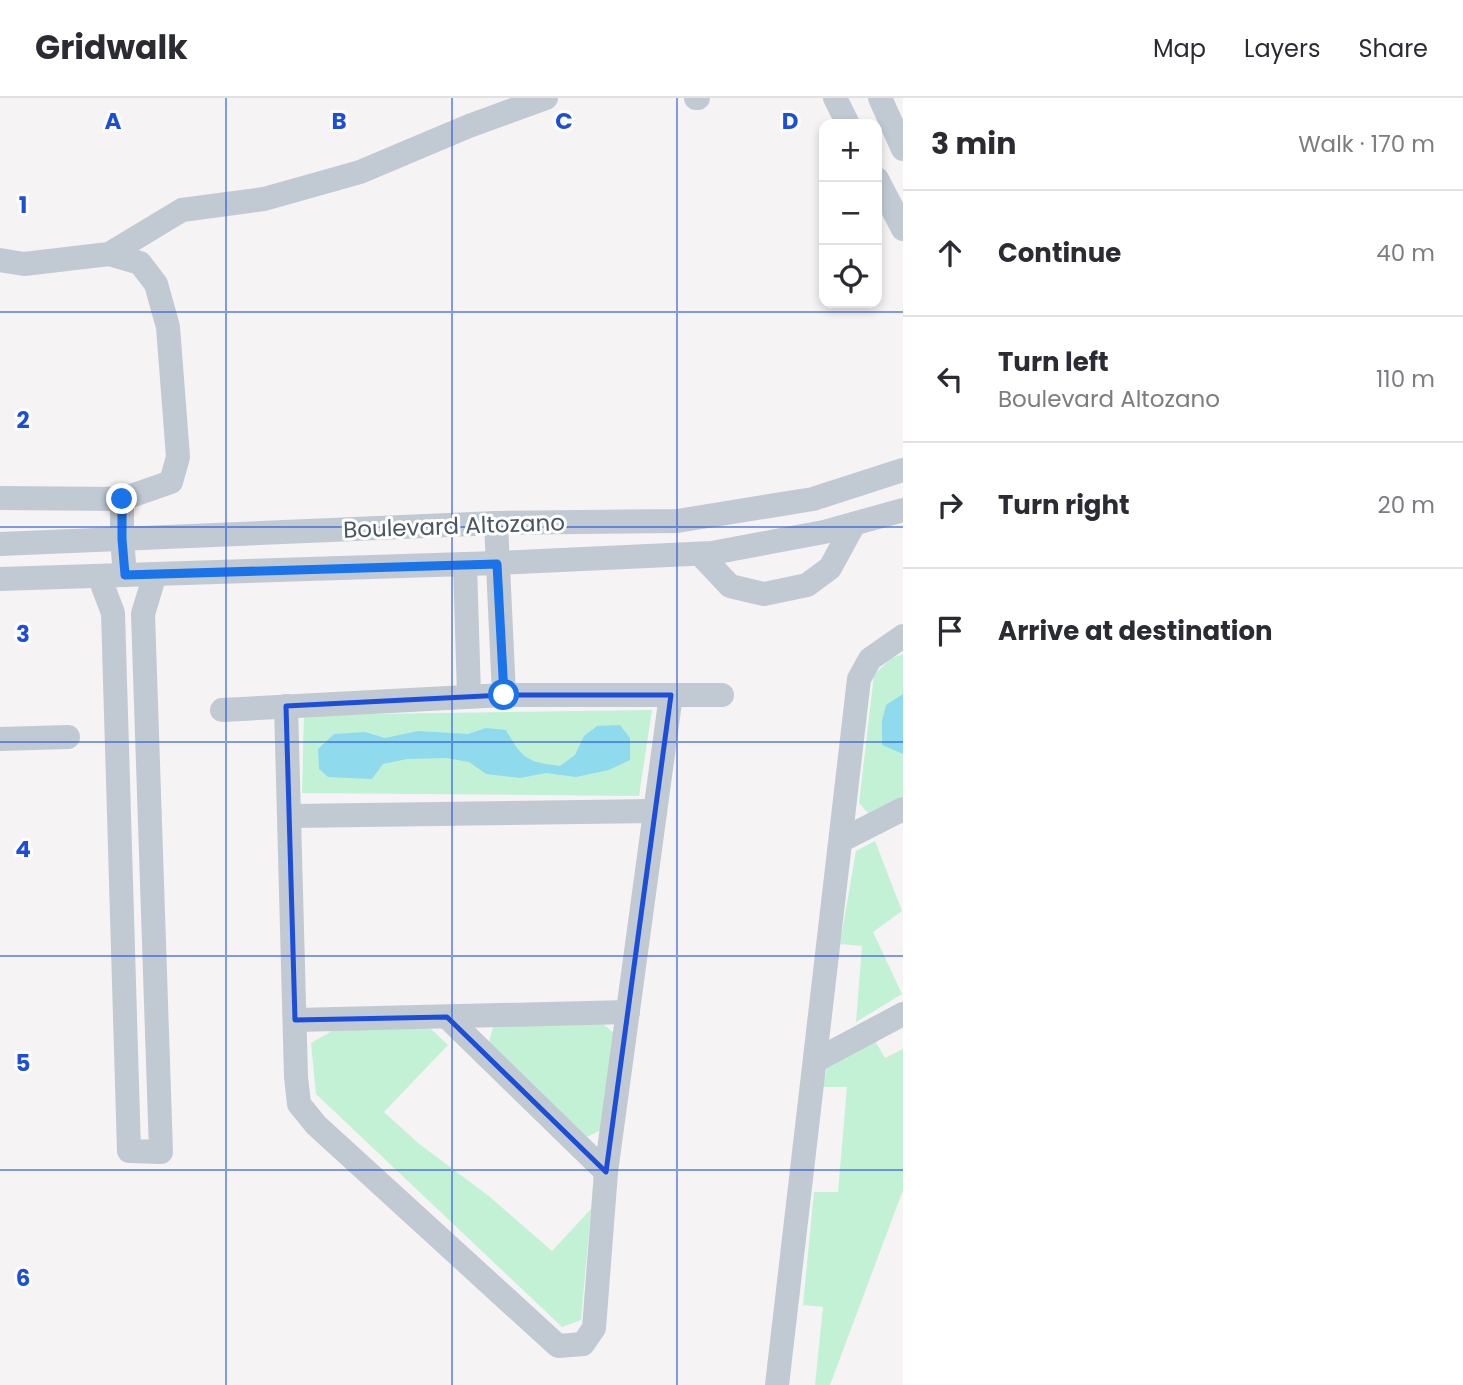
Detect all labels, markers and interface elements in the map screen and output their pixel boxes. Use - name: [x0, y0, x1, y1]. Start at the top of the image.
- text: Gridwalk: [35, 24, 188, 71]
- text: Map: [1153, 32, 1206, 65]
- text: Layers: [1244, 32, 1320, 65]
- text: Share: [1358, 32, 1428, 65]
- text: A: [105, 105, 122, 137]
- text: B: [331, 105, 347, 137]
- text: C: [555, 105, 573, 137]
- text: D: [782, 105, 798, 137]
- map controls: [819, 119, 882, 308]
- button: +: [819, 119, 882, 182]
- text: 3 min: [931, 122, 1016, 165]
- text: Walk · 170 m: [1298, 128, 1435, 160]
- button: −: [819, 182, 882, 245]
- text: 1: [19, 189, 27, 221]
- icon: ahead: [931, 234, 969, 272]
- text: Continue: [998, 235, 1121, 271]
- text: 40 m: [1376, 237, 1435, 269]
- button: locate: [819, 245, 882, 308]
- text: Turn left: [998, 344, 1109, 380]
- icon: left: [931, 360, 969, 398]
- text: 110 m: [1376, 363, 1435, 395]
- text: Boulevard Altozano: [998, 383, 1220, 415]
- text: 2: [16, 404, 30, 436]
- route end: [106, 483, 137, 514]
- icon: right: [931, 486, 969, 524]
- text: Turn right: [998, 487, 1130, 523]
- text: 20 m: [1377, 489, 1435, 521]
- street label: Boulevard Altozano: [343, 506, 565, 546]
- icon: arrive: [931, 612, 969, 650]
- text: Arrive at destination: [998, 613, 1273, 649]
- text: 3: [16, 618, 30, 650]
- route start: [488, 679, 519, 710]
- text: 4: [15, 833, 31, 865]
- text: 5: [16, 1047, 30, 1079]
- text: 6: [16, 1262, 30, 1294]

